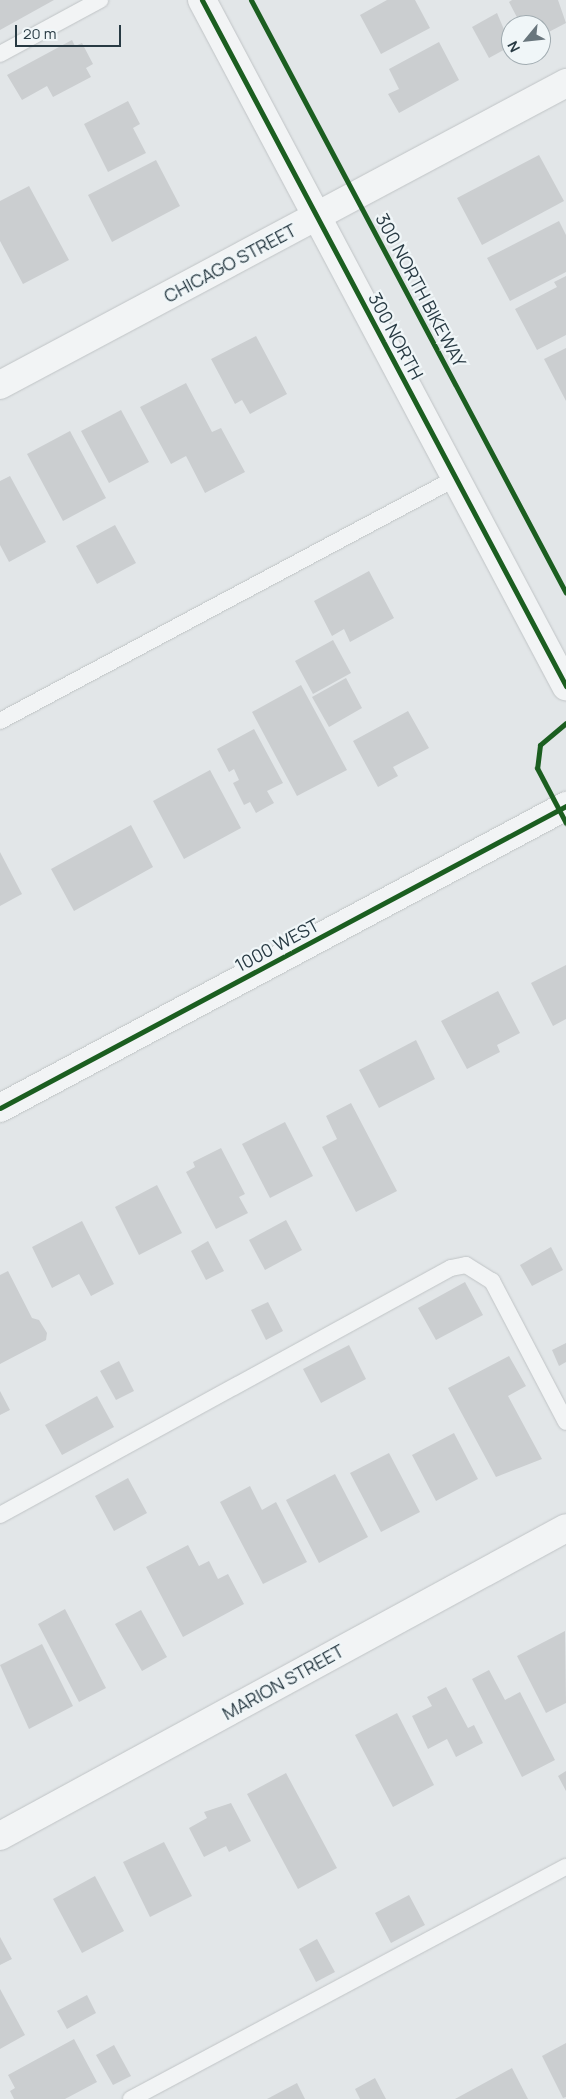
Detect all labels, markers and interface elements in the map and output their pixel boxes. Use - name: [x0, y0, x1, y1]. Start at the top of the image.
- scale bar: [18, 15, 124, 47]
- north arrow: [501, 15, 551, 65]
- text: 20 m: [23, 23, 56, 44]
- text: N: [502, 38, 524, 56]
- street label: 300 NORTH BIKEWAY: [371, 209, 471, 371]
- street label: CHICAGO STREET: [160, 219, 300, 307]
- street label: 300 NORTH: [364, 289, 428, 383]
- street label: 1000 WEST: [231, 914, 323, 976]
- street label: MARION STREET: [219, 1640, 347, 1724]

